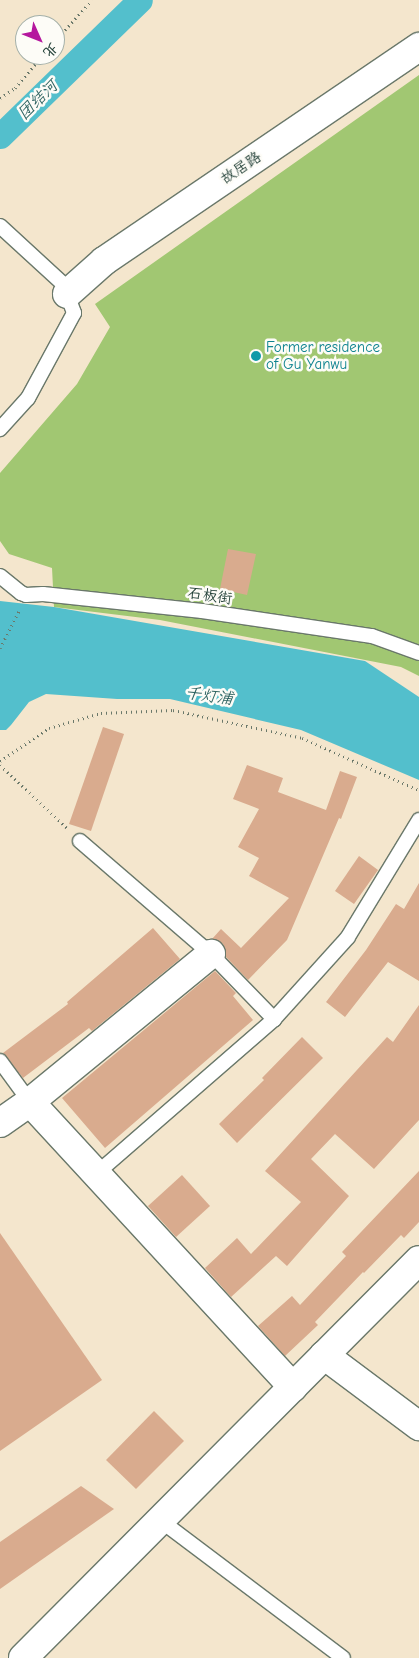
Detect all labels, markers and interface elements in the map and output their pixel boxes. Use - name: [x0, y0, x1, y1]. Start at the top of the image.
- north arrow: [15, 15, 65, 65]
- text: 北: [39, 39, 61, 61]
- water label: 团结河: [14, 76, 62, 124]
- street label: 故居路: [217, 148, 265, 188]
- place label: Former residence of Gu Yanwu: [266, 338, 380, 373]
- marker: Former residence of Gu Yanwu: [250, 350, 262, 362]
- street label: 石板街: [186, 584, 234, 608]
- water label: 千灯浦: [184, 683, 234, 709]

